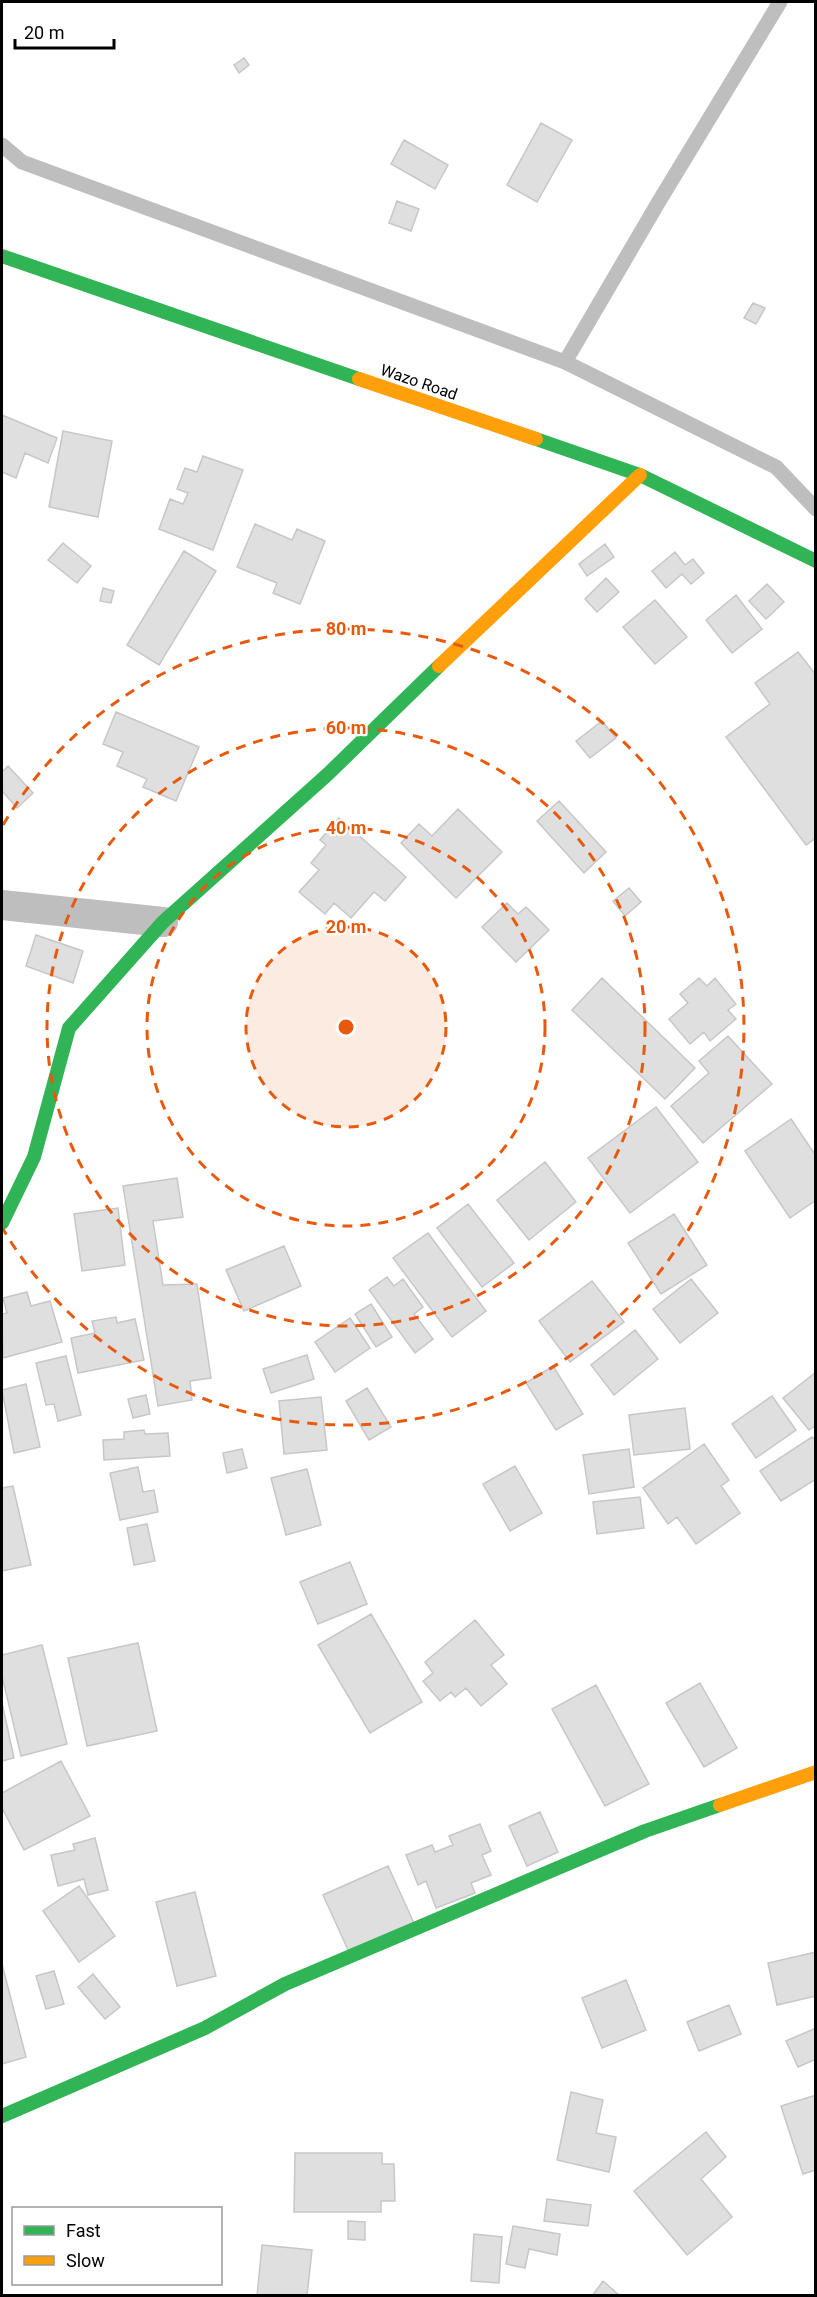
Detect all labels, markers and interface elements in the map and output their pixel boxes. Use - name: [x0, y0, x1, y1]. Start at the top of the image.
- scale bar: [15, 12, 114, 50]
- text: 20 m: [24, 22, 64, 43]
- street label: Wazo Road: [378, 360, 460, 404]
- text: 80 m: [326, 618, 366, 639]
- text: 60 m: [326, 717, 366, 738]
- text: 40 m: [326, 817, 366, 838]
- text: 20 m: [326, 916, 366, 937]
- centre of rings: [336, 1017, 356, 1037]
- legend: [12, 2207, 222, 2285]
- text: Fast: [66, 2220, 101, 2241]
- text: Slow: [66, 2250, 105, 2271]

